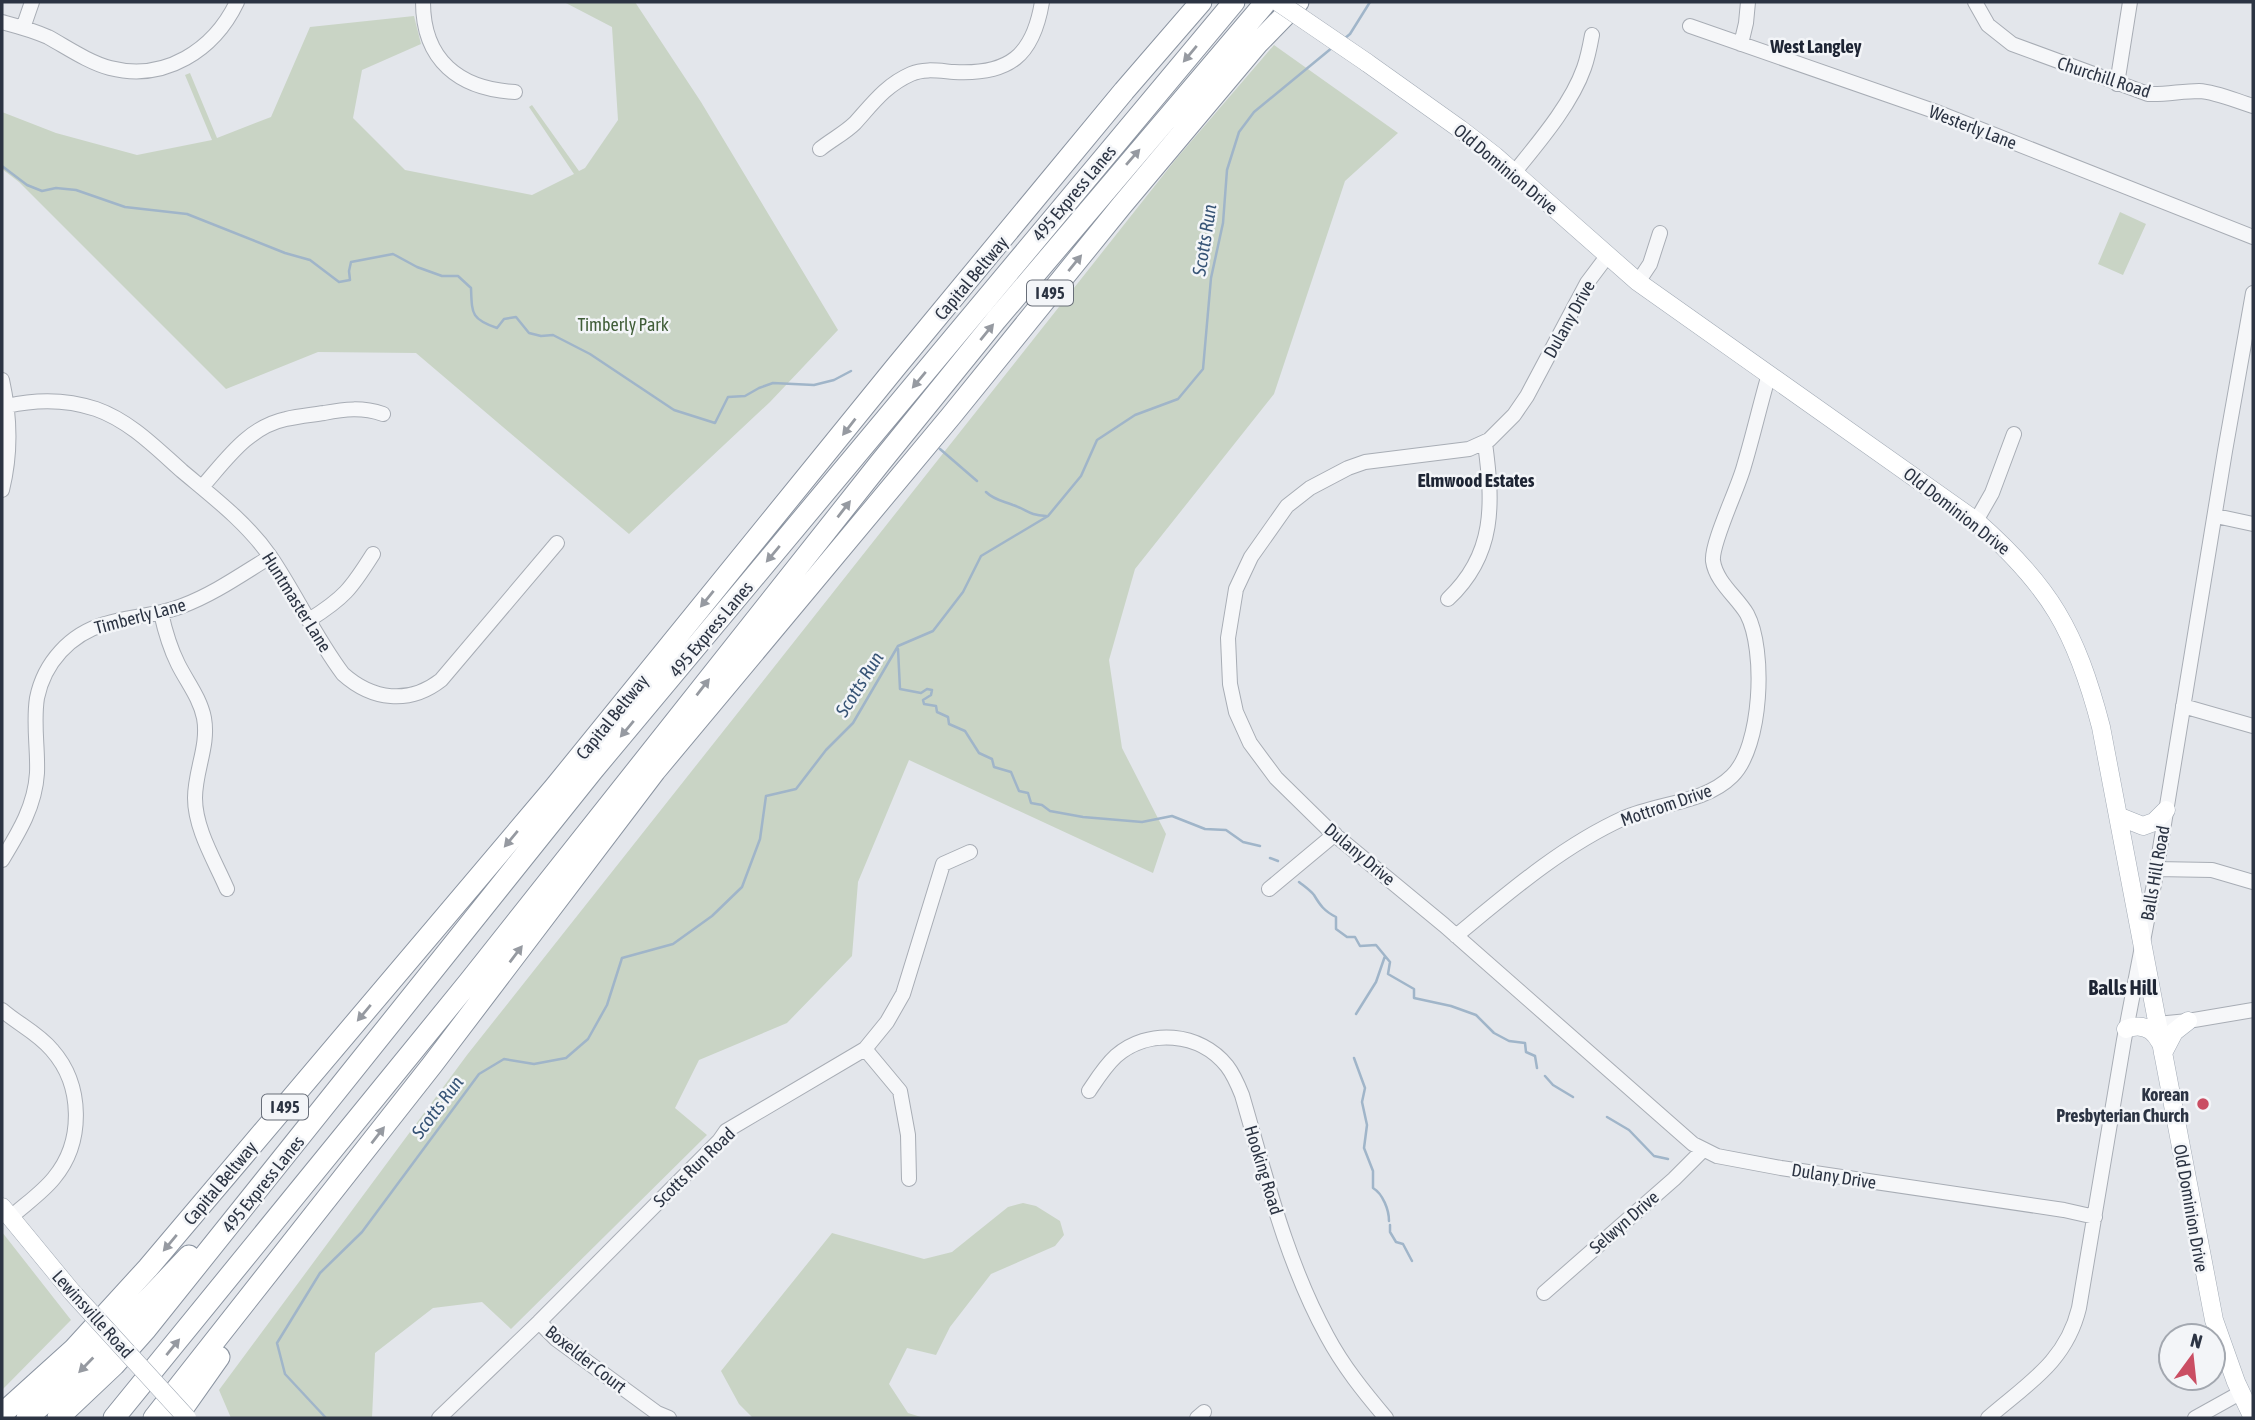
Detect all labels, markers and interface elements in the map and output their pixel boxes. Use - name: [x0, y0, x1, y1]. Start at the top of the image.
- district label: West Langley: [1769, 35, 1862, 57]
- one-way arrow: [1182, 45, 1198, 63]
- street label: Churchill Road: [2055, 52, 2153, 102]
- street label: Westerly Lane: [1926, 101, 2020, 153]
- street label: Old Dominion Drive: [1450, 119, 1562, 219]
- street label: 495 Express Lanes: [1028, 141, 1120, 245]
- one-way arrow: [1125, 149, 1140, 166]
- water label: Scotts Run: [1187, 203, 1221, 278]
- street label: Capital Beltway: [930, 232, 1012, 324]
- one-way arrow: [1067, 254, 1082, 272]
- street label: Dulany Drive: [1539, 277, 1599, 361]
- road number: I 495: [1027, 280, 1073, 306]
- park label: Timberly Park: [577, 314, 669, 335]
- one-way arrow: [979, 323, 994, 340]
- one-way arrow: [912, 371, 927, 388]
- one-way arrow: [842, 418, 856, 436]
- street label: Old Dominion Drive: [1900, 463, 2014, 559]
- district label: Elmwood Estates: [1417, 469, 1535, 491]
- one-way arrow: [837, 500, 852, 518]
- one-way arrow: [766, 546, 781, 563]
- street label: Huntmaster Lane: [258, 548, 336, 656]
- street label: 495 Express Lanes: [665, 577, 757, 681]
- one-way arrow: [700, 590, 715, 608]
- street label: Timberly Lane: [92, 594, 188, 638]
- water label: Scotts Run: [830, 648, 887, 721]
- street label: Capital Beltway: [571, 670, 653, 764]
- one-way arrow: [695, 678, 710, 696]
- one-way arrow: [620, 720, 635, 738]
- street label: Mottrom Drive: [1618, 780, 1714, 830]
- street label: Dulany Drive: [1321, 818, 1399, 890]
- street label: Balls Hill Road: [2136, 824, 2174, 922]
- one-way arrow: [504, 831, 519, 848]
- one-way arrow: [509, 945, 523, 963]
- district label: Balls Hill: [2088, 975, 2158, 999]
- one-way arrow: [356, 1004, 372, 1022]
- water label: Scotts Run: [406, 1072, 467, 1143]
- place label: Korean Presbyterian Church: [2056, 1084, 2189, 1126]
- road number: I 495: [262, 1094, 308, 1120]
- marker: Korean Presbyterian Church: [2195, 1096, 2211, 1112]
- street label: Scotts Run Road: [649, 1123, 739, 1211]
- street label: Hooking Road: [1240, 1123, 1288, 1217]
- one-way arrow: [370, 1126, 385, 1143]
- street label: 495 Express Lanes: [218, 1131, 308, 1237]
- street label: Capital Beltway: [179, 1137, 261, 1229]
- street label: Old Dominion Drive: [2169, 1143, 2213, 1273]
- street label: Dulany Drive: [1790, 1159, 1878, 1193]
- street label: Selwyn Drive: [1585, 1186, 1663, 1258]
- one-way arrow: [163, 1234, 178, 1251]
- street label: Lewinsville Road: [48, 1266, 138, 1362]
- street label: Boxelder Court: [541, 1321, 631, 1397]
- north arrow: [2157, 1322, 2227, 1392]
- text: N: [2188, 1329, 2205, 1353]
- one-way arrow: [165, 1338, 180, 1355]
- one-way arrow: [78, 1356, 94, 1373]

